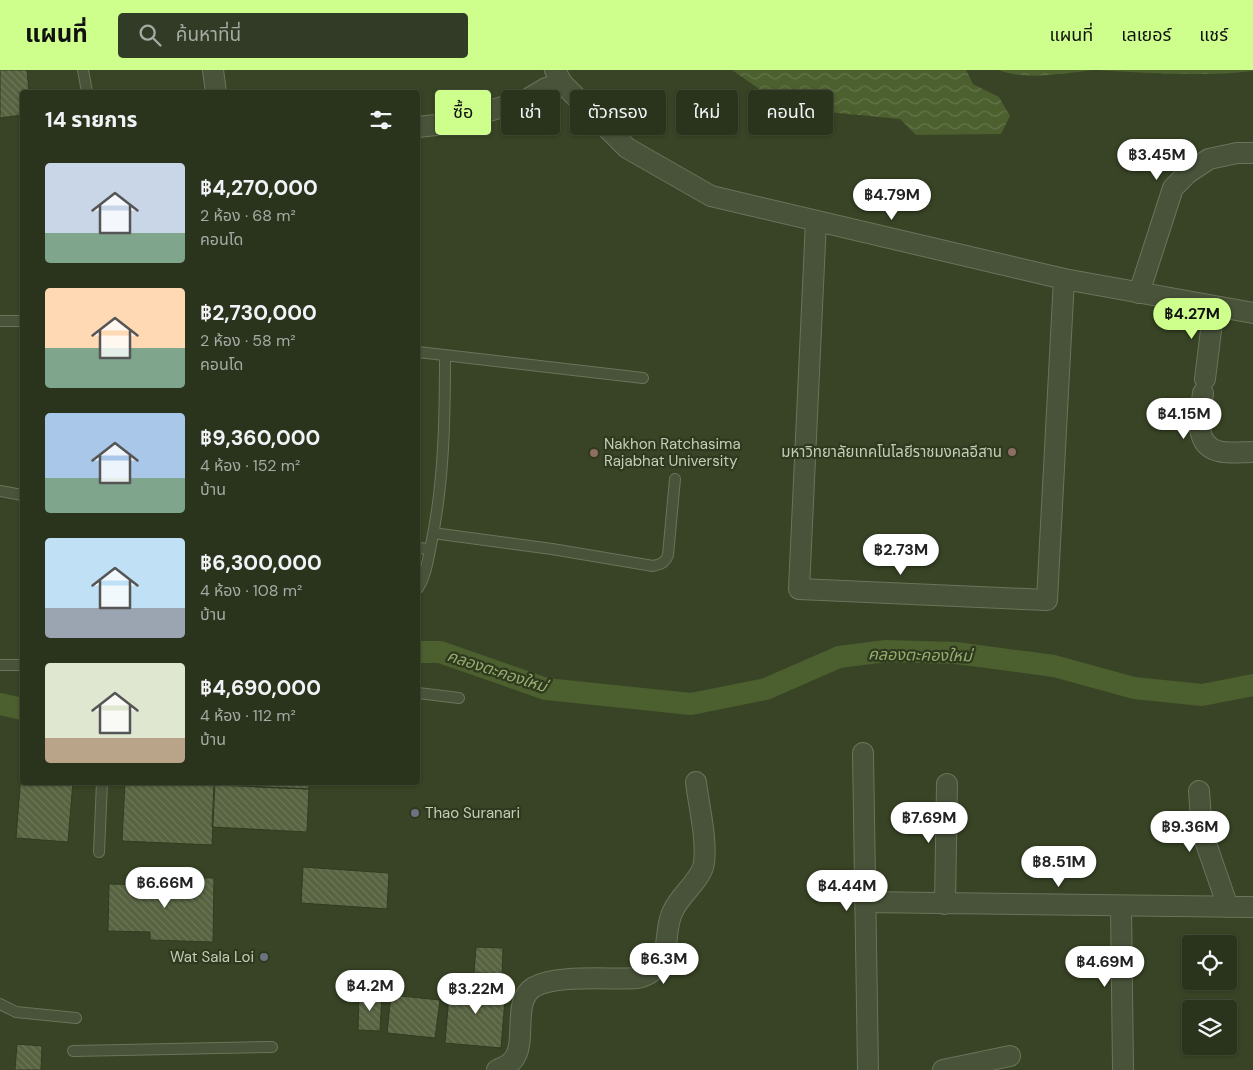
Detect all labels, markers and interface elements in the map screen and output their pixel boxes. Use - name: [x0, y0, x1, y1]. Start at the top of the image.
- search box: [118, 13, 468, 58]
- text: แผนที่: [25, 18, 88, 49]
- icon: search: [136, 21, 164, 49]
- text: ค้นหาที่นี่: [176, 22, 241, 47]
- text: แผนที่: [1049, 23, 1093, 47]
- text: เลเยอร์: [1121, 23, 1171, 47]
- text: แชร์: [1199, 23, 1228, 47]
- chip: ซื้อ: [435, 90, 491, 135]
- chip: เช่า: [501, 90, 560, 135]
- chip: ตัวกรอง: [570, 90, 666, 135]
- chip: ใหม่: [676, 90, 738, 135]
- chip: คอนโด: [748, 90, 833, 135]
- text: 14 รายการ: [45, 106, 137, 134]
- icon: filters: [367, 106, 395, 134]
- pin: ฿3.45M: [1116, 138, 1198, 181]
- text: ฿3.45M: [1128, 144, 1186, 165]
- text: ฿4,270,000: [200, 174, 318, 202]
- pin: ฿4.79M: [851, 178, 933, 221]
- icon: home: [85, 183, 145, 243]
- text: ฿4.79M: [864, 184, 920, 205]
- text: 2 ห้อง · 68 m²: [200, 205, 296, 226]
- text: คอนโด: [200, 229, 243, 250]
- pin: ฿4.27M: [1151, 298, 1233, 340]
- text: ฿2,730,000: [200, 299, 317, 327]
- text: ฿4.27M: [1164, 303, 1220, 324]
- icon: home: [85, 308, 145, 368]
- text: 2 ห้อง · 58 m²: [200, 330, 296, 351]
- text: คอนโด: [200, 354, 243, 375]
- pin: ฿4.15M: [1143, 398, 1225, 440]
- text: ฿4.15M: [1157, 403, 1211, 424]
- text: ฿9,360,000: [200, 424, 320, 452]
- icon: home: [85, 433, 145, 493]
- place label: Nakhon Ratchasima Rajabhat University: [604, 434, 741, 471]
- place label: มหาวิทยาลัยเทคโนโลยีราชมงคลอีสาน: [781, 442, 1002, 462]
- marker: มหาวิทยาลัยเทคโนโลยีราชมงคลอีสาน: [1006, 446, 1018, 458]
- marker: Nakhon Ratchasima Rajabhat University: [588, 447, 600, 459]
- text: 4 ห้อง · 152 m²: [200, 455, 300, 476]
- text: บ้าน: [200, 479, 226, 500]
- pin: ฿2.73M: [860, 534, 942, 576]
- text: ฿2.73M: [874, 539, 928, 560]
- text: ฿6,300,000: [200, 549, 322, 577]
- icon: home: [85, 558, 145, 618]
- text: 4 ห้อง · 108 m²: [200, 580, 302, 601]
- text: บ้าน: [200, 604, 226, 625]
- water label: คลองตะคองใหม่: [868, 644, 974, 666]
- water label: คลองตะคองใหม่: [444, 645, 552, 698]
- text: ฿4,690,000: [200, 674, 321, 702]
- icon: home: [85, 683, 145, 743]
- text: 4 ห้อง · 112 m²: [200, 705, 296, 726]
- text: บ้าน: [200, 729, 226, 750]
- pin: ฿7.69M: [888, 802, 970, 844]
- place label: Thao Suranari: [425, 803, 520, 823]
- marker: Thao Suranari: [409, 807, 421, 819]
- text: ฿7.69M: [902, 807, 956, 828]
- pin: ฿9.36M: [1149, 810, 1231, 853]
- text: ฿9.36M: [1162, 816, 1218, 837]
- pin: ฿8.51M: [1018, 846, 1100, 888]
- text: ฿8.51M: [1032, 851, 1086, 872]
- pin: ฿6.66M: [124, 866, 206, 909]
- pin: ฿4.44M: [806, 870, 888, 912]
- text: ฿6.66M: [137, 872, 193, 893]
- text: ฿4.44M: [818, 875, 876, 896]
- map controls: [1182, 935, 1237, 1055]
- button: locate: [1182, 935, 1237, 990]
- pin: ฿6.3M: [629, 942, 699, 985]
- pin: ฿4.69M: [1064, 946, 1146, 988]
- place label: Wat Sala Loi: [170, 947, 254, 967]
- text: ฿6.3M: [641, 948, 687, 969]
- marker: Wat Sala Loi: [258, 951, 270, 963]
- text: ฿4.69M: [1076, 951, 1134, 972]
- pin: ฿4.2M: [335, 970, 405, 1012]
- pin: ฿3.22M: [435, 972, 517, 1015]
- text: ฿4.2M: [346, 975, 394, 996]
- text: ฿3.22M: [448, 978, 504, 999]
- button: layers: [1182, 1000, 1237, 1055]

